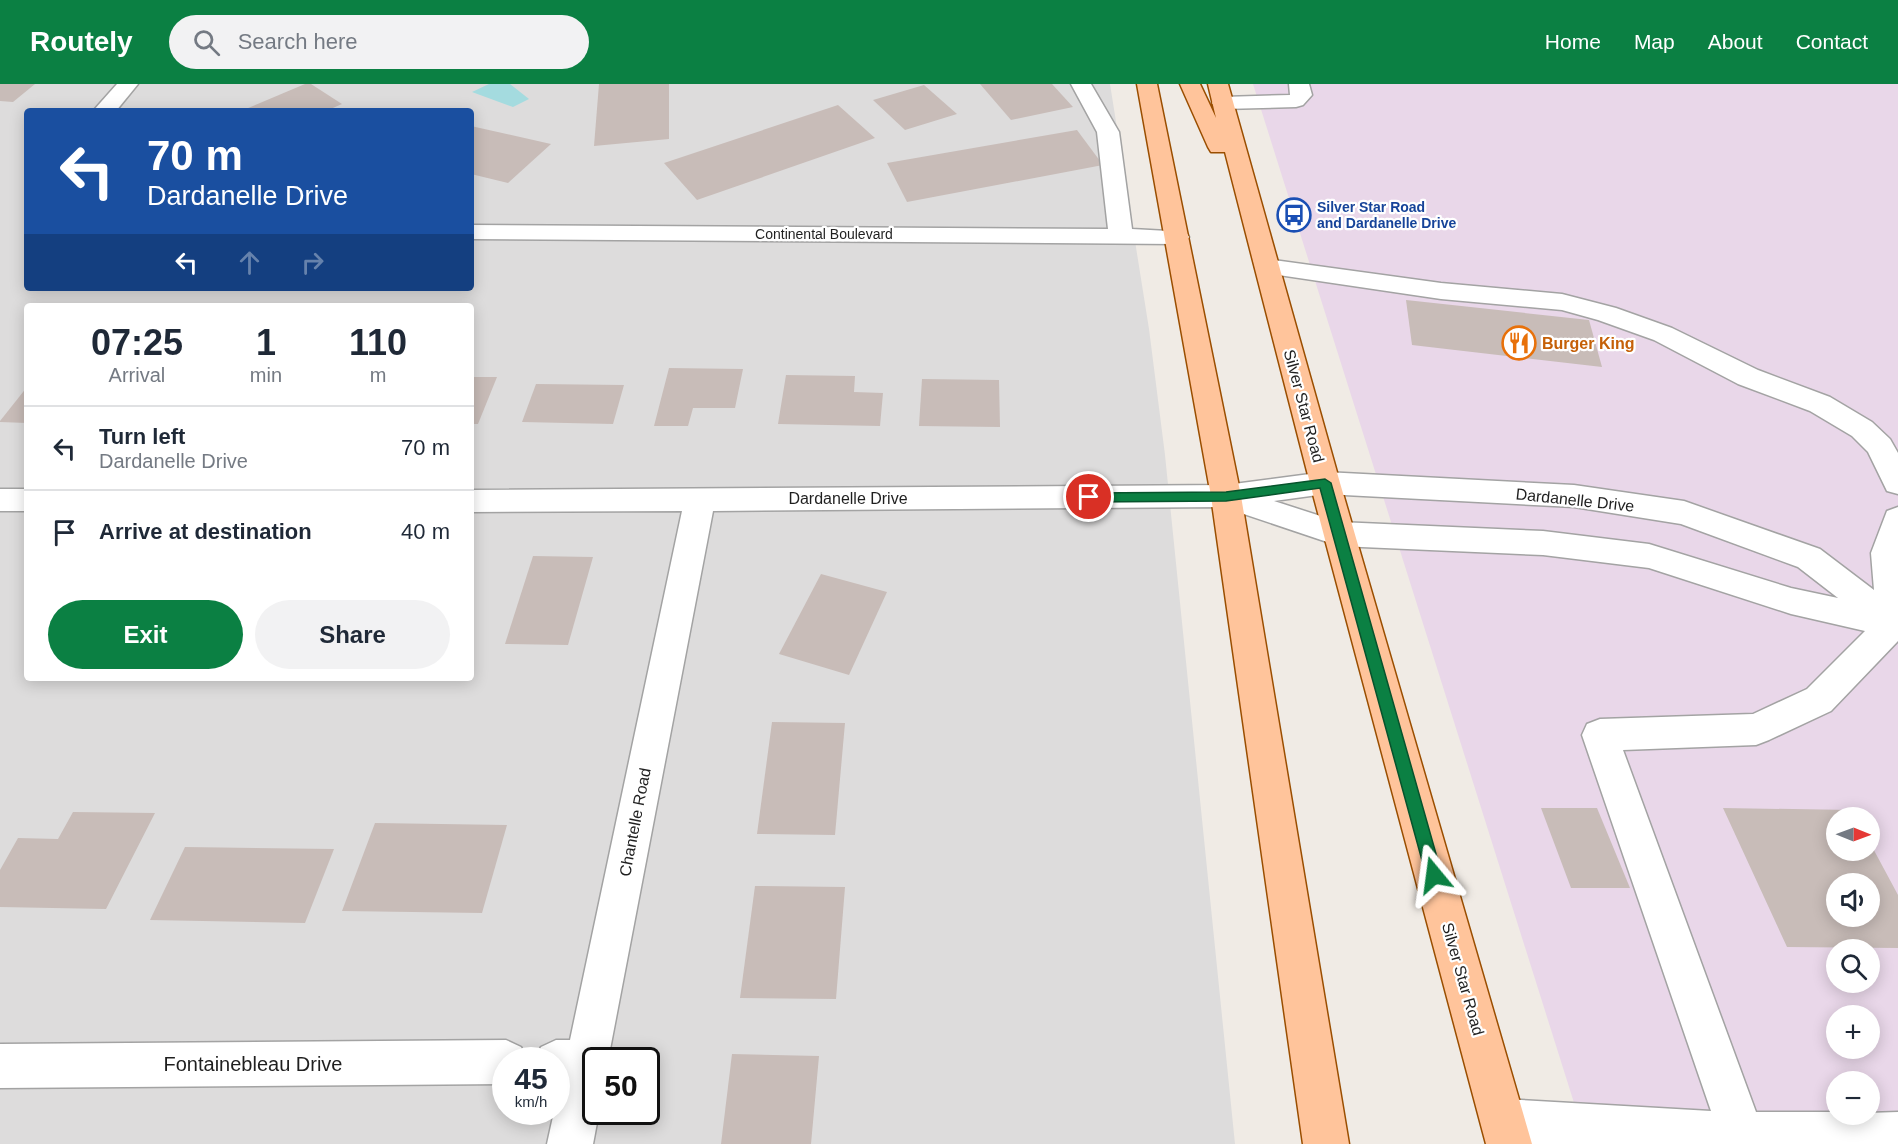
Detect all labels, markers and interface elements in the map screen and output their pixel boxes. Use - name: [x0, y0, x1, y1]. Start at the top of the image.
- search box: [169, 15, 589, 69]
- text: Routely: [30, 26, 133, 57]
- icon: search: [190, 26, 223, 59]
- text: Search here: [238, 29, 358, 54]
- text: Home: [1545, 30, 1601, 53]
- text: Map: [1634, 30, 1675, 53]
- text: About: [1708, 30, 1763, 53]
- text: Contact: [1796, 30, 1868, 53]
- icon: left: [48, 132, 126, 210]
- text: 70 m: [147, 132, 243, 179]
- text: Dardanelle Drive: [147, 181, 348, 211]
- bus stop icon: Silver Star Road and Dardanelle Drive: [1276, 197, 1312, 233]
- place label: Silver Star Road and Dardanelle Drive: [1317, 199, 1456, 231]
- street label: Continental Boulevard: [755, 226, 893, 242]
- icon: left: [170, 246, 203, 279]
- icon: ahead: [233, 246, 266, 279]
- icon: right: [296, 246, 329, 279]
- text: 07:25: [91, 322, 183, 363]
- text: 1: [256, 322, 276, 363]
- text: 110: [349, 322, 407, 363]
- restaurant icon: Burger King: [1501, 325, 1537, 361]
- place label: Burger King: [1542, 335, 1634, 352]
- street label: Silver Star Road: [1281, 348, 1327, 464]
- text: Arrival: [109, 364, 165, 386]
- text: min: [250, 364, 282, 386]
- text: m: [370, 364, 386, 386]
- text: Turn left: [99, 424, 185, 449]
- icon: left: [48, 432, 81, 465]
- text: 70 m: [401, 435, 450, 460]
- text: Dardanelle Drive: [99, 450, 248, 472]
- pin: [1063, 471, 1114, 522]
- icon: arrive: [1072, 480, 1105, 513]
- street label: Dardanelle Drive: [1515, 485, 1635, 515]
- street label: Dardanelle Drive: [788, 490, 908, 507]
- icon: arrive: [48, 516, 81, 549]
- text: Arrive at destination: [99, 519, 312, 544]
- text: 40 m: [401, 519, 450, 544]
- button: Exit: [48, 600, 243, 669]
- button: Share: [255, 600, 450, 669]
- street label: Chantelle Road: [616, 766, 654, 878]
- north arrow: [1826, 807, 1880, 861]
- map controls: [1826, 807, 1880, 1125]
- position arrow: [1402, 843, 1466, 907]
- button: sound: [1826, 873, 1880, 927]
- street label: Silver Star Road: [1439, 921, 1487, 1037]
- button: search: [1826, 939, 1880, 993]
- button: +: [1826, 1005, 1880, 1059]
- speed limit sign: 50: [582, 1047, 660, 1125]
- street label: Fontainebleau Drive: [164, 1053, 343, 1075]
- text: 45: [514, 1062, 548, 1095]
- button: −: [1826, 1071, 1880, 1125]
- text: km/h: [515, 1093, 547, 1110]

